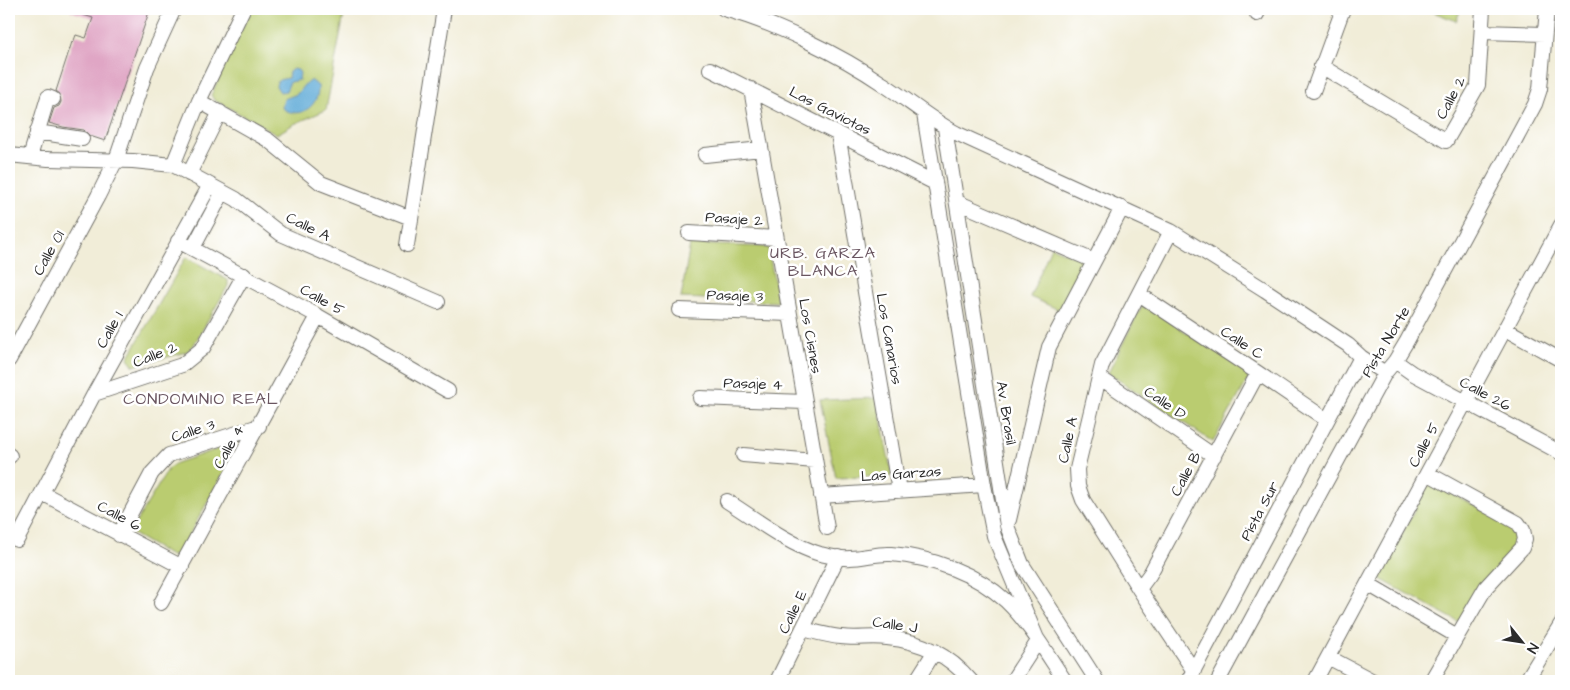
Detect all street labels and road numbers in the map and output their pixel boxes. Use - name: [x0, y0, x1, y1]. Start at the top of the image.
- street label: Calle 2: [1431, 73, 1471, 123]
- street label: Las Gaviotas: [785, 81, 875, 141]
- street label: Calle A: [282, 207, 334, 247]
- street label: Pasaje 2: [704, 207, 764, 232]
- street label: Calle 01: [28, 227, 70, 279]
- street label: Calle 5: [296, 279, 348, 321]
- street label: Pasaje 3: [706, 285, 764, 307]
- street label: Los Canarios: [871, 292, 907, 387]
- street label: Los Cisnes: [793, 297, 827, 376]
- street label: Pista Norte: [1357, 303, 1415, 381]
- street label: Calle 1: [91, 308, 129, 352]
- street label: Calle C: [1216, 321, 1268, 365]
- street label: Calle 2: [130, 337, 180, 373]
- street label: Pasaje 4: [723, 372, 783, 396]
- street label: Calle 26: [1456, 372, 1515, 416]
- street label: Av. Brasil: [991, 380, 1021, 446]
- street label: Calle D: [1140, 381, 1190, 425]
- street label: Calle 3: [168, 414, 218, 448]
- street label: Calle A: [1053, 415, 1083, 465]
- street label: Calle 5: [1404, 419, 1445, 471]
- street label: Calle 4: [208, 421, 250, 473]
- street label: Calle B: [1166, 448, 1207, 500]
- street label: Las Garzas: [860, 461, 942, 487]
- street label: Pista Sur: [1236, 478, 1284, 544]
- street label: Calle 6: [94, 496, 145, 536]
- street label: Calle E: [773, 587, 813, 637]
- street label: Calle J: [871, 611, 919, 639]

